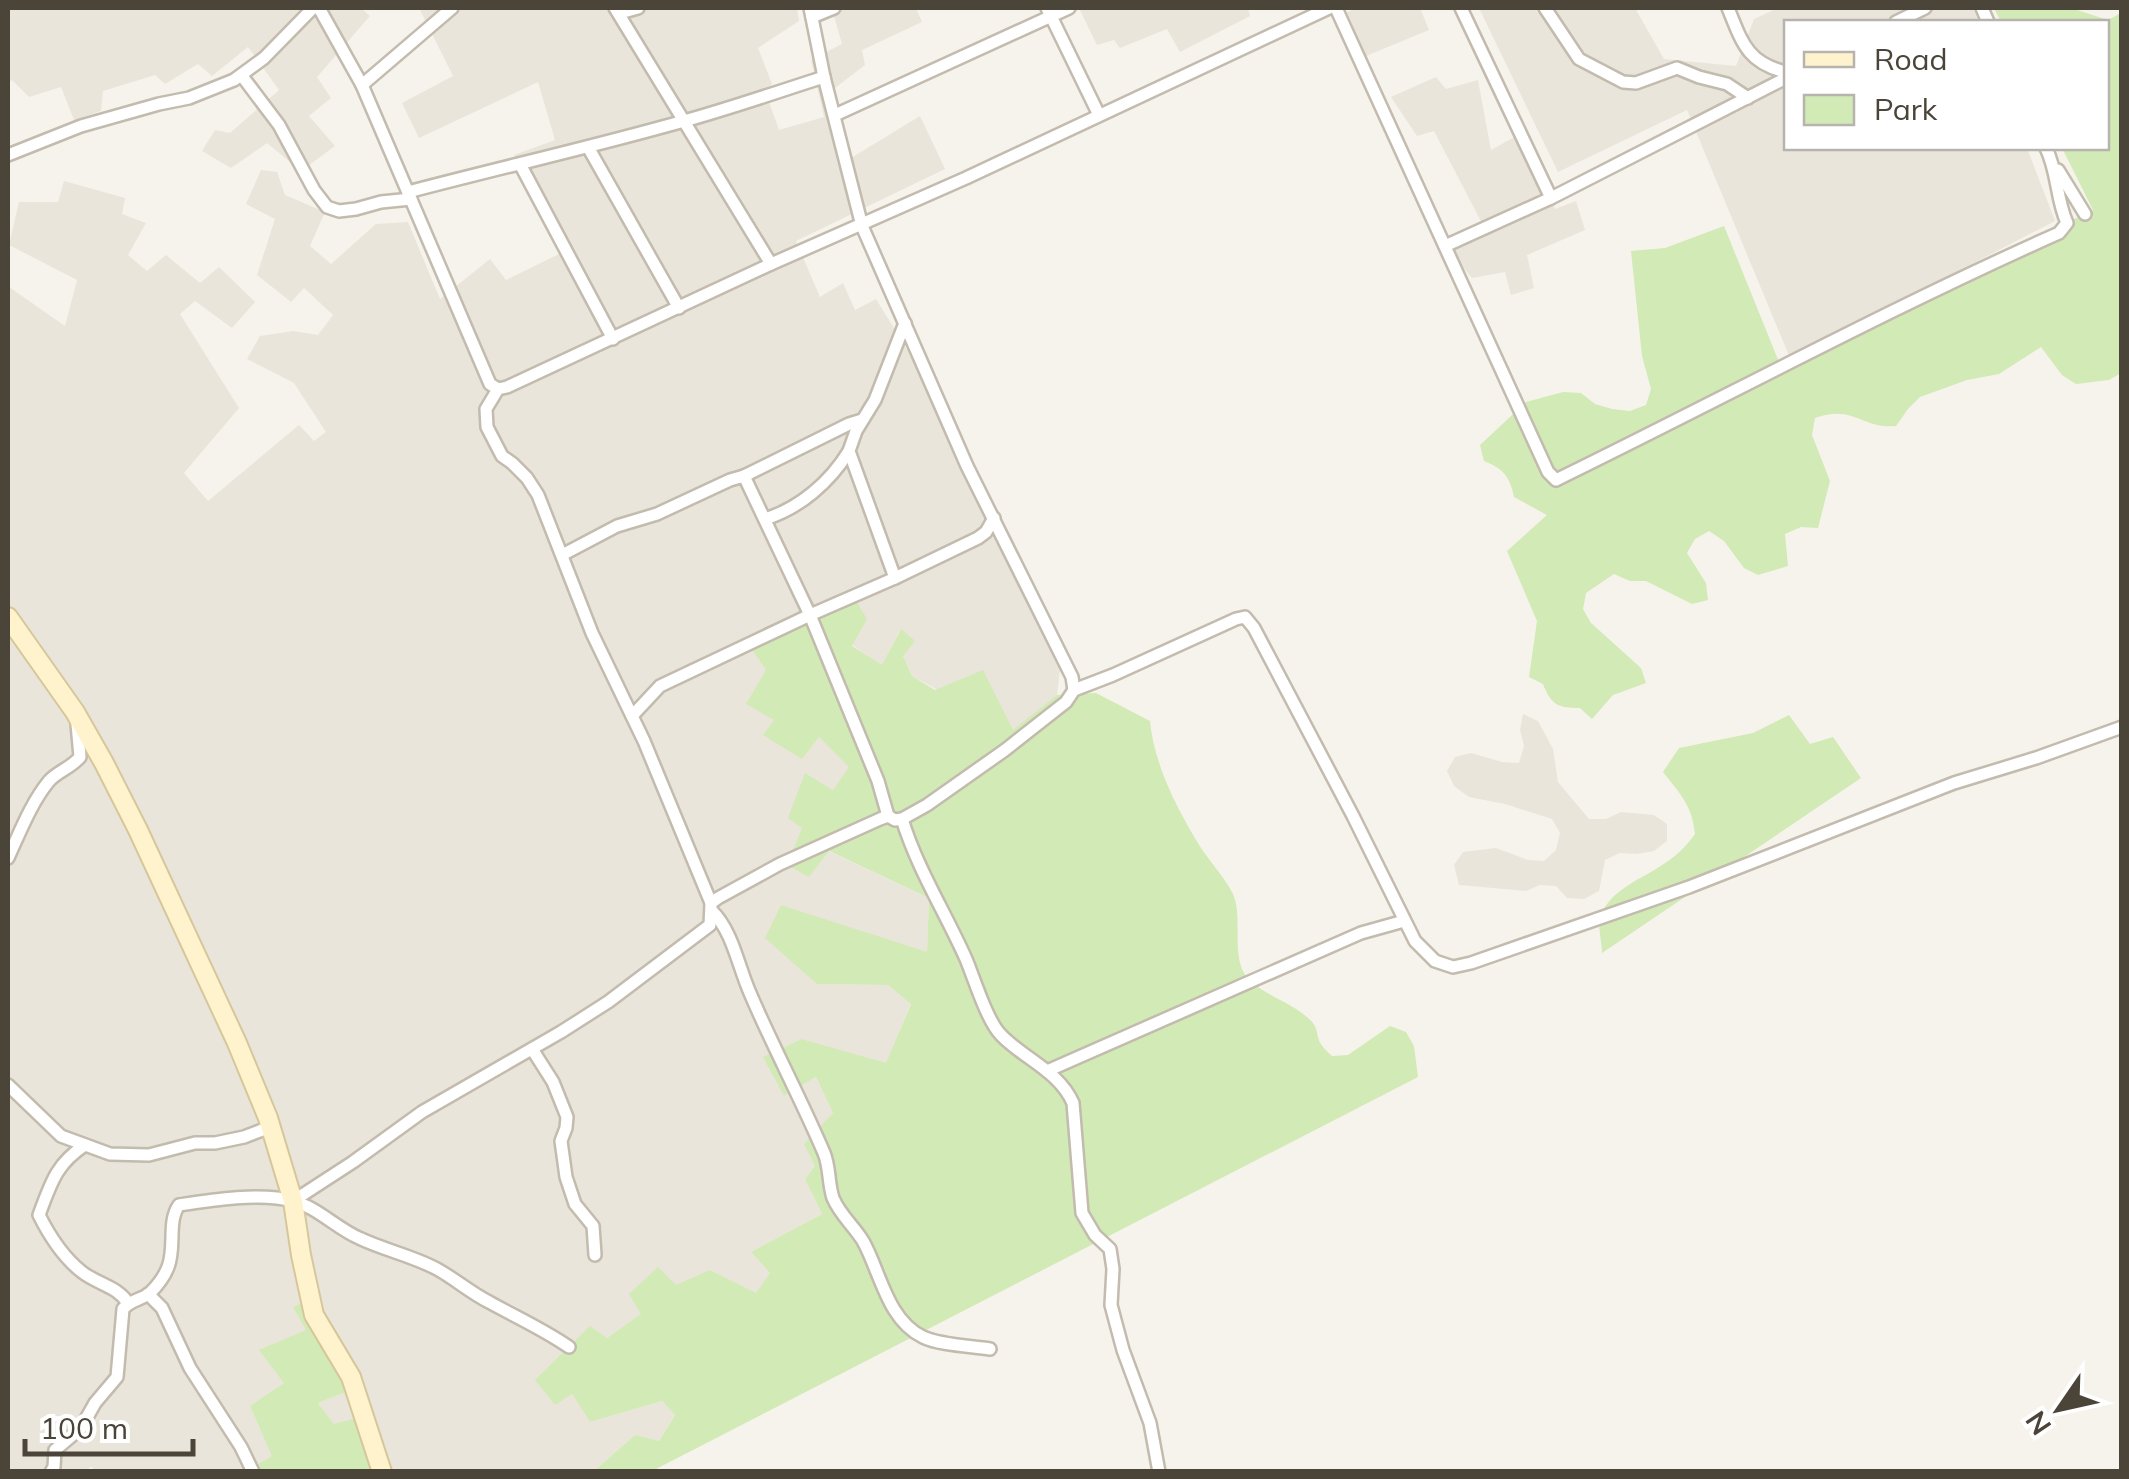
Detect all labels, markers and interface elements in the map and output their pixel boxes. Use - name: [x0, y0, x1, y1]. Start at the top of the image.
- legend: [1784, 20, 2109, 150]
- text: Road: [1874, 40, 1948, 78]
- text: Park: [1874, 90, 1938, 128]
- north arrow: [2009, 1359, 2109, 1459]
- scale bar: [25, 1394, 192, 1456]
- text: N: [2017, 1405, 2058, 1442]
- text: 100 m: [40, 1409, 128, 1447]

